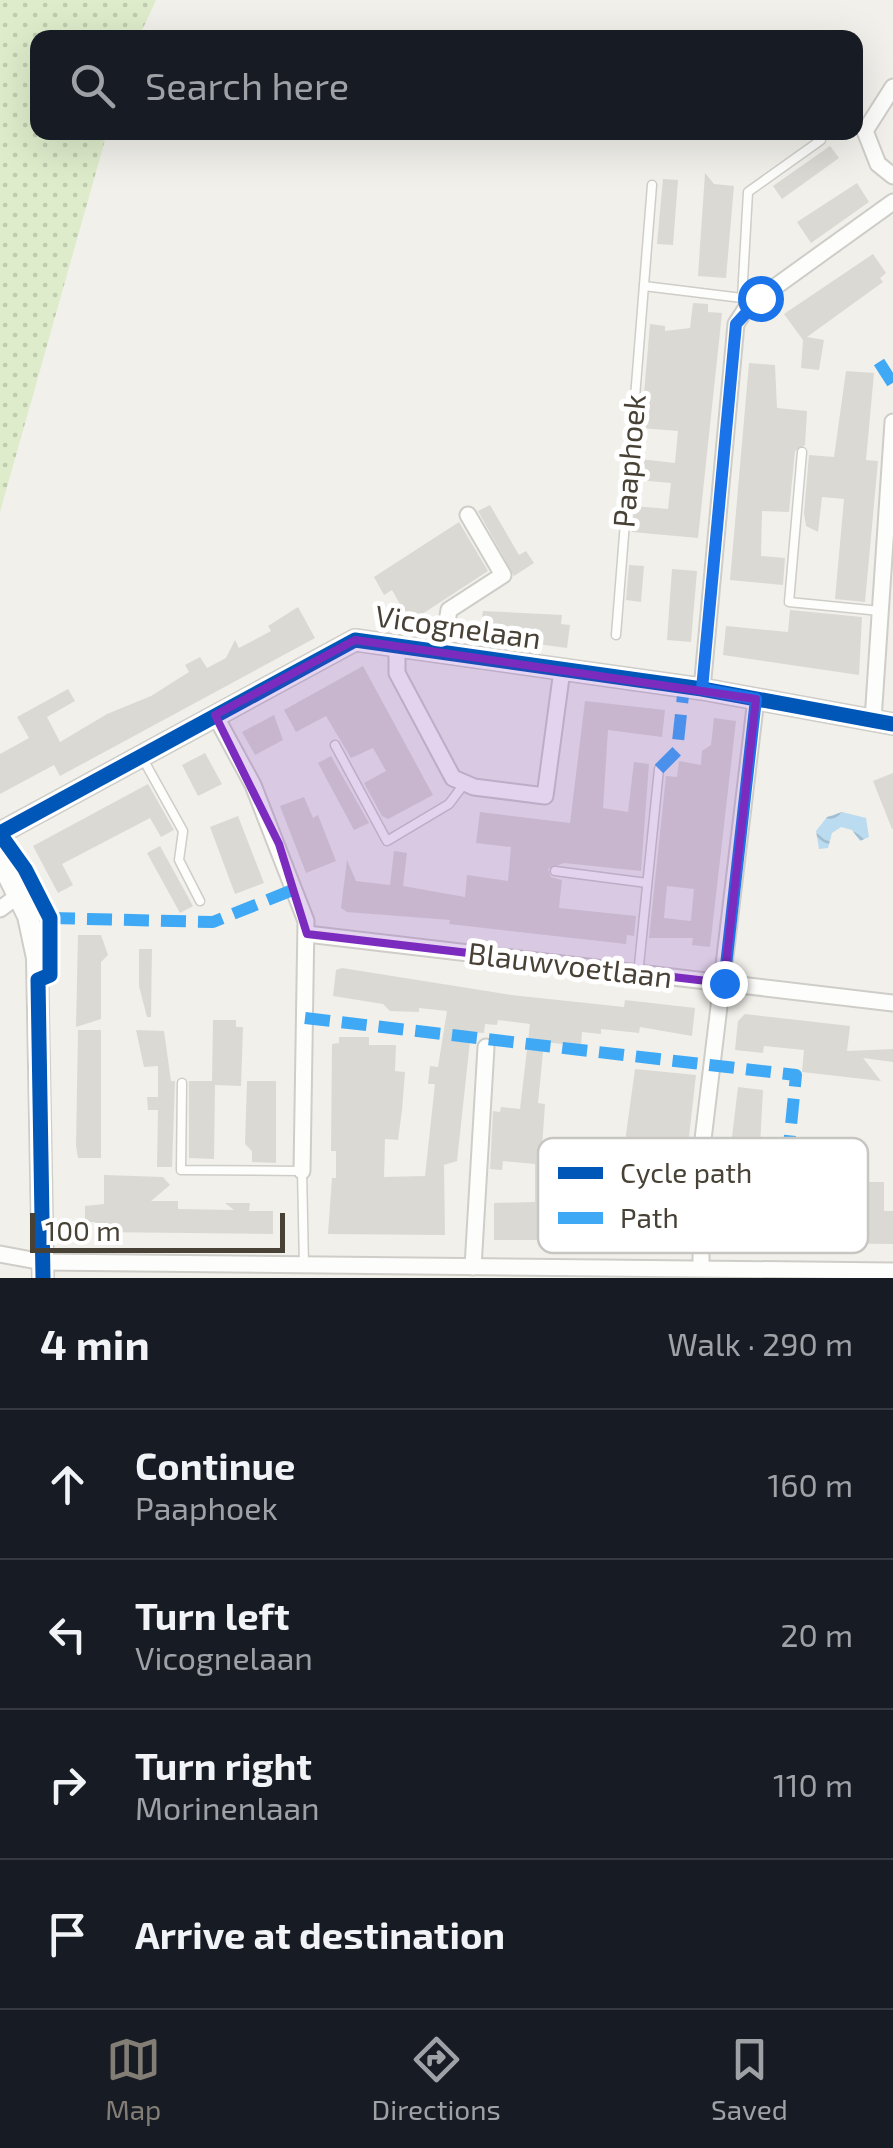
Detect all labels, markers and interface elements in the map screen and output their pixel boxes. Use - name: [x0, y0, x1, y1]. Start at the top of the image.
- search box: [30, 30, 863, 140]
- icon: search: [65, 58, 120, 113]
- text: Search here: [145, 62, 349, 108]
- route start: [738, 276, 784, 322]
- street label: Paaphoek: [604, 393, 652, 529]
- street label: Vicognelaan: [373, 597, 543, 655]
- street label: Blauwvoetlaan: [466, 934, 674, 994]
- route end: [702, 961, 748, 1007]
- legend: [538, 1138, 868, 1253]
- text: Cycle path: [620, 1155, 752, 1189]
- text: Path: [620, 1200, 679, 1234]
- scale bar: [30, 1208, 285, 1252]
- text: 100 m: [45, 1213, 121, 1247]
- text: 4 min: [40, 1318, 150, 1368]
- text: Walk · 290 m: [667, 1324, 853, 1362]
- text: Continue: [135, 1442, 295, 1488]
- icon: ahead: [40, 1457, 95, 1512]
- text: 160 m: [767, 1465, 853, 1503]
- text: Paaphoek: [135, 1488, 278, 1526]
- text: Turn left: [135, 1592, 290, 1638]
- icon: left: [40, 1607, 95, 1662]
- text: 20 m: [781, 1615, 853, 1653]
- text: Vicognelaan: [135, 1638, 313, 1676]
- text: Turn right: [135, 1742, 312, 1788]
- icon: right: [40, 1757, 95, 1812]
- text: 110 m: [773, 1765, 853, 1803]
- text: Morinenlaan: [135, 1788, 320, 1826]
- icon: arrive: [40, 1907, 95, 1962]
- text: Arrive at destination: [135, 1911, 505, 1957]
- tab: Map: [105, 2032, 161, 2126]
- tab: Directions: [372, 2032, 501, 2126]
- tab: Saved: [711, 2032, 788, 2126]

